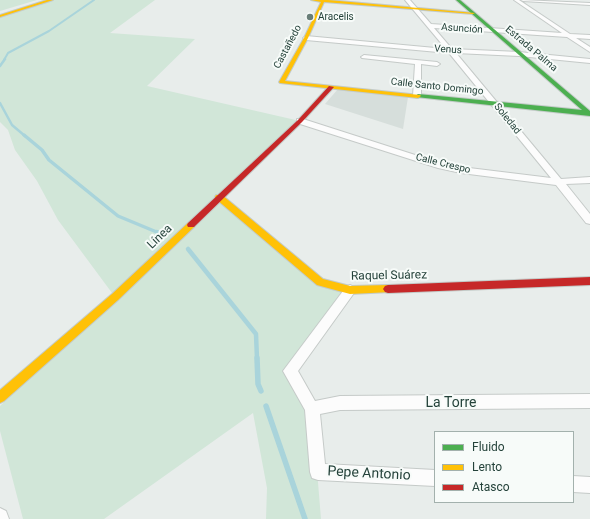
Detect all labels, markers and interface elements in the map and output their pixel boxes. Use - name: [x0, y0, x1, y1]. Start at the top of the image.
- place label: Aracelis: [318, 11, 354, 23]
- marker: Aracelis: [305, 12, 315, 22]
- street label: Asunción: [441, 22, 483, 36]
- street label: Castañedo: [271, 23, 305, 71]
- street label: Estrada Palma: [502, 24, 560, 74]
- street label: Venus: [434, 43, 462, 57]
- street label: Calle Santo Domingo: [390, 76, 484, 98]
- street label: Soledad: [491, 101, 523, 137]
- street label: Calle Crespo: [414, 151, 472, 177]
- street label: Línea: [145, 222, 175, 252]
- street label: Raquel Suárez: [351, 268, 427, 284]
- street label: La Torre: [425, 395, 477, 411]
- legend: [434, 431, 574, 503]
- text: Fluido: [472, 440, 505, 454]
- text: Lento: [472, 460, 502, 474]
- street label: Pepe Antonio: [327, 463, 411, 485]
- text: Atasco: [472, 480, 510, 494]

